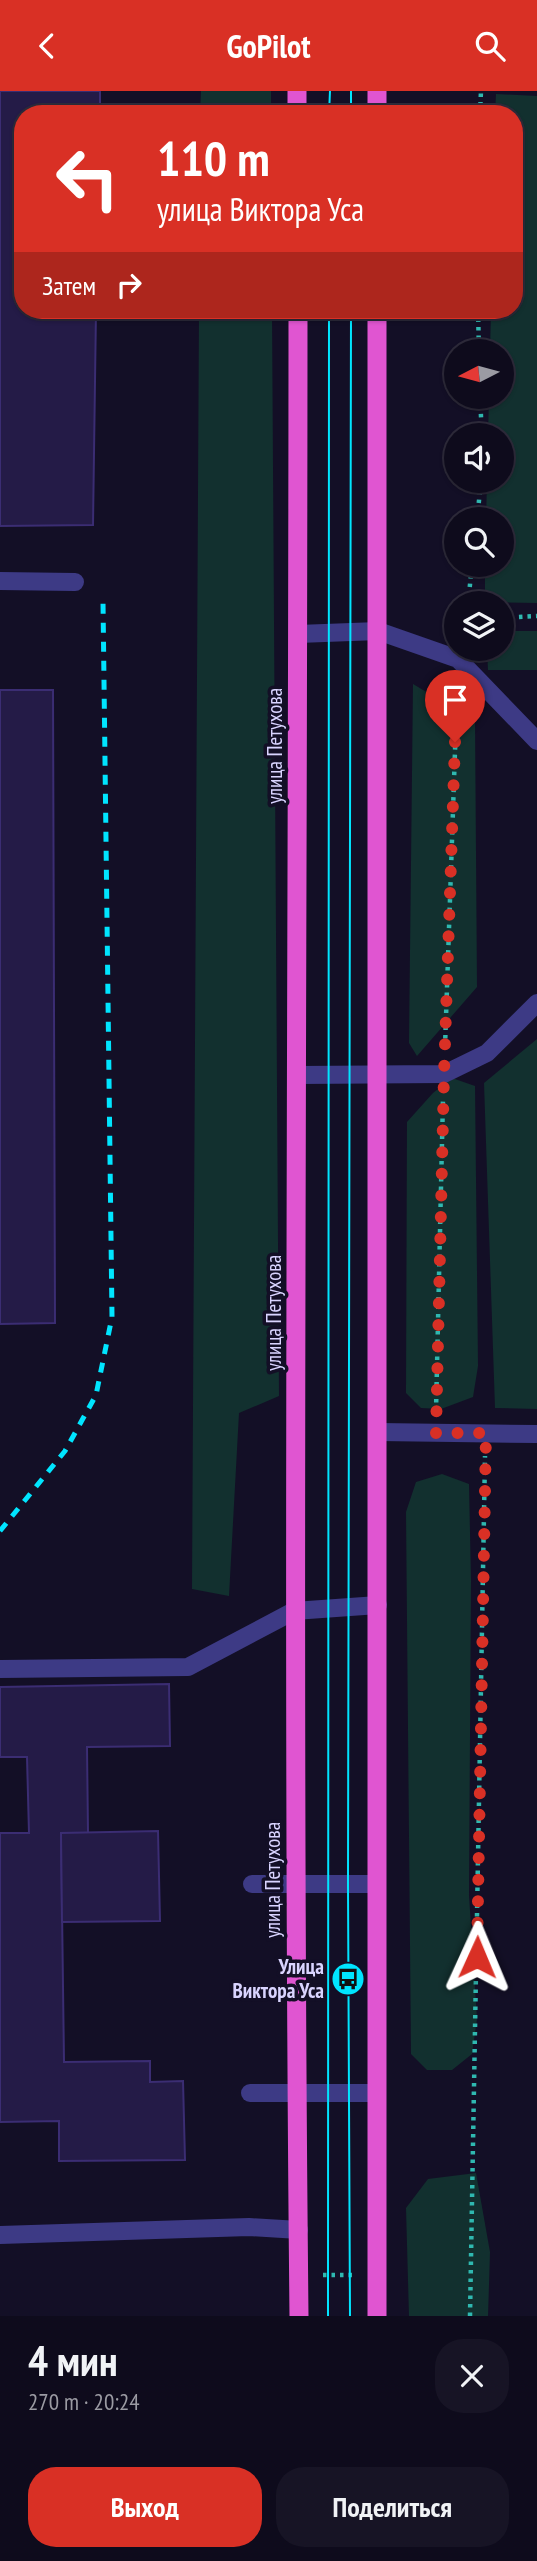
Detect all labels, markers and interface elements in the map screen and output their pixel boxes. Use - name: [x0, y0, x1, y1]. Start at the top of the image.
- text: GoPilot: [226, 25, 311, 67]
- icon: back: [28, 27, 66, 65]
- icon: search: [471, 27, 509, 65]
- text: 110 m: [157, 126, 270, 190]
- icon: left: [42, 133, 133, 224]
- text: улица Виктора Уса: [157, 188, 364, 230]
- icon: right: [110, 266, 148, 304]
- text: Затем: [42, 269, 96, 302]
- north arrow: [444, 339, 514, 409]
- map controls: [444, 339, 514, 661]
- button: sound: [444, 423, 514, 493]
- button: search: [444, 507, 514, 577]
- button: layers: [444, 591, 514, 661]
- pin: [425, 670, 485, 742]
- icon: arrive: [436, 681, 474, 719]
- street label: улица Петухова: [261, 688, 288, 804]
- street label: улица Петухова: [260, 1255, 287, 1371]
- street label: улица Петухова: [259, 1822, 286, 1938]
- position arrow: [440, 1920, 514, 1994]
- place label: Улица Виктора Уса: [232, 1953, 324, 2004]
- bus stop icon: Улица Виктора Уса: [329, 1960, 367, 1998]
- text: 4 мин: [28, 2333, 118, 2388]
- button: close: [435, 2339, 509, 2413]
- text: 270 m · 20:24: [28, 2387, 140, 2416]
- button: Выход: [28, 2467, 262, 2547]
- button: Поделиться: [276, 2467, 509, 2547]

